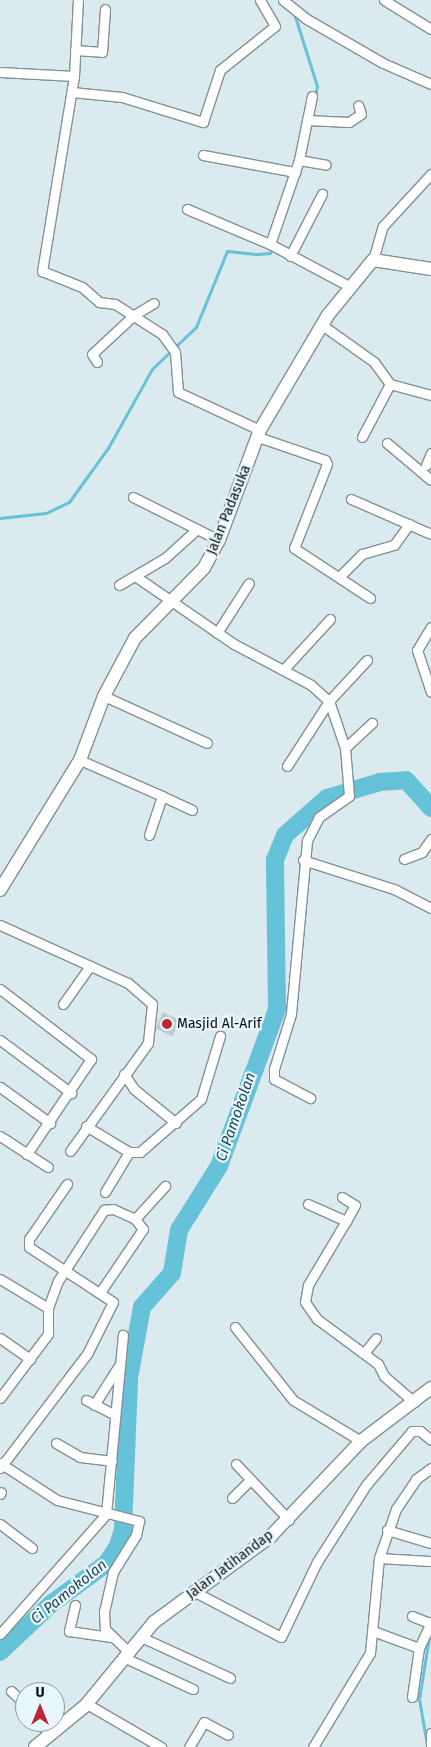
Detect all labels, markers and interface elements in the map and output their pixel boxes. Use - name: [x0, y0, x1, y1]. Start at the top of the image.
- street label: Jalan Padasuka: [203, 463, 255, 557]
- place label: Masjid Al-Arif: [177, 1016, 261, 1032]
- marker: Masjid Al-Arif: [161, 1018, 173, 1030]
- water label: Ci Pamokolan: [212, 1070, 260, 1164]
- street label: Jalan Jatihandap: [183, 1527, 277, 1603]
- water label: Ci Pamokolan: [27, 1556, 111, 1628]
- north arrow: [15, 1682, 65, 1732]
- text: U: [35, 1684, 45, 1701]

